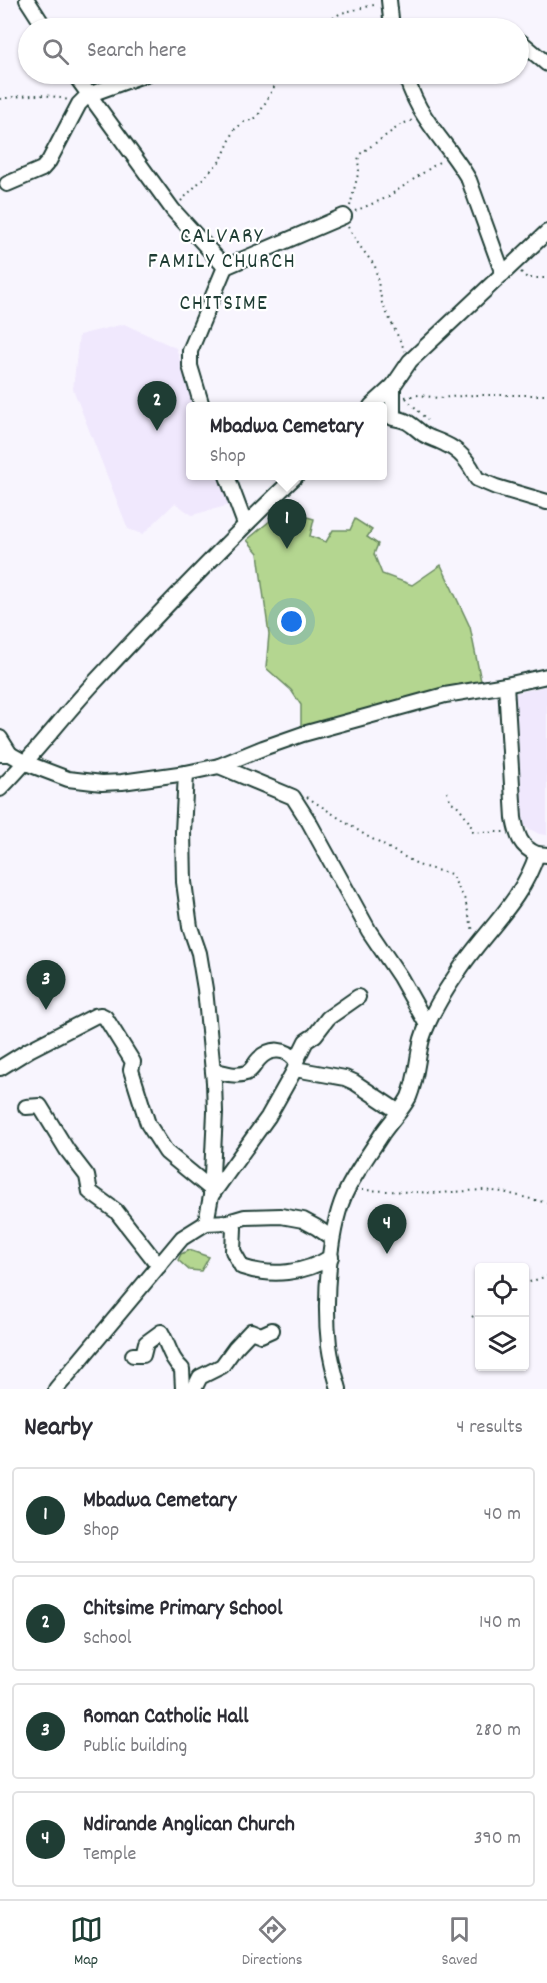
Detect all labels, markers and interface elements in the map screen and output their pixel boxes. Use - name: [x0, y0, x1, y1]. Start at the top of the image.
- search box: [18, 18, 529, 84]
- icon: search: [39, 35, 72, 68]
- text: Search here: [87, 36, 186, 67]
- district label: CALVARY FAMILY CHURCH: [148, 222, 296, 278]
- district label: CHITSIME: [179, 289, 269, 320]
- pin: 2: [138, 382, 176, 431]
- popup: [186, 402, 387, 480]
- text: Mbadwa Cemetary: [210, 412, 363, 443]
- text: Shop: [210, 443, 246, 471]
- pin: 1: [268, 500, 306, 549]
- your location: [277, 607, 306, 636]
- pin: 3: [26, 960, 66, 1010]
- pin: 4: [368, 1204, 406, 1254]
- map controls: [475, 1263, 529, 1371]
- button: locate: [475, 1263, 529, 1317]
- button: layers: [475, 1317, 529, 1371]
- text: Nearby: [24, 1410, 92, 1447]
- text: 4 results: [456, 1414, 523, 1442]
- text: Mbadwa Cemetary: [83, 1486, 236, 1517]
- text: 1: [43, 1501, 48, 1529]
- text: 40 m: [483, 1501, 521, 1529]
- text: Shop: [83, 1517, 119, 1545]
- text: Chitsime Primary School: [83, 1594, 282, 1625]
- text: 2: [41, 1609, 50, 1637]
- text: 140 m: [479, 1609, 521, 1637]
- text: School: [83, 1625, 132, 1653]
- text: Roman Catholic Hall: [83, 1702, 249, 1733]
- text: 3: [41, 1717, 50, 1745]
- text: 280 m: [475, 1717, 521, 1745]
- text: Public building: [83, 1733, 187, 1761]
- text: Ndirande Anglican Church: [83, 1810, 295, 1841]
- text: 4: [41, 1825, 50, 1853]
- text: 390 m: [474, 1825, 521, 1853]
- text: Temple: [83, 1841, 136, 1869]
- tab: Map: [70, 1913, 103, 1972]
- tab: Directions: [242, 1913, 302, 1972]
- tab: Saved: [442, 1913, 477, 1972]

